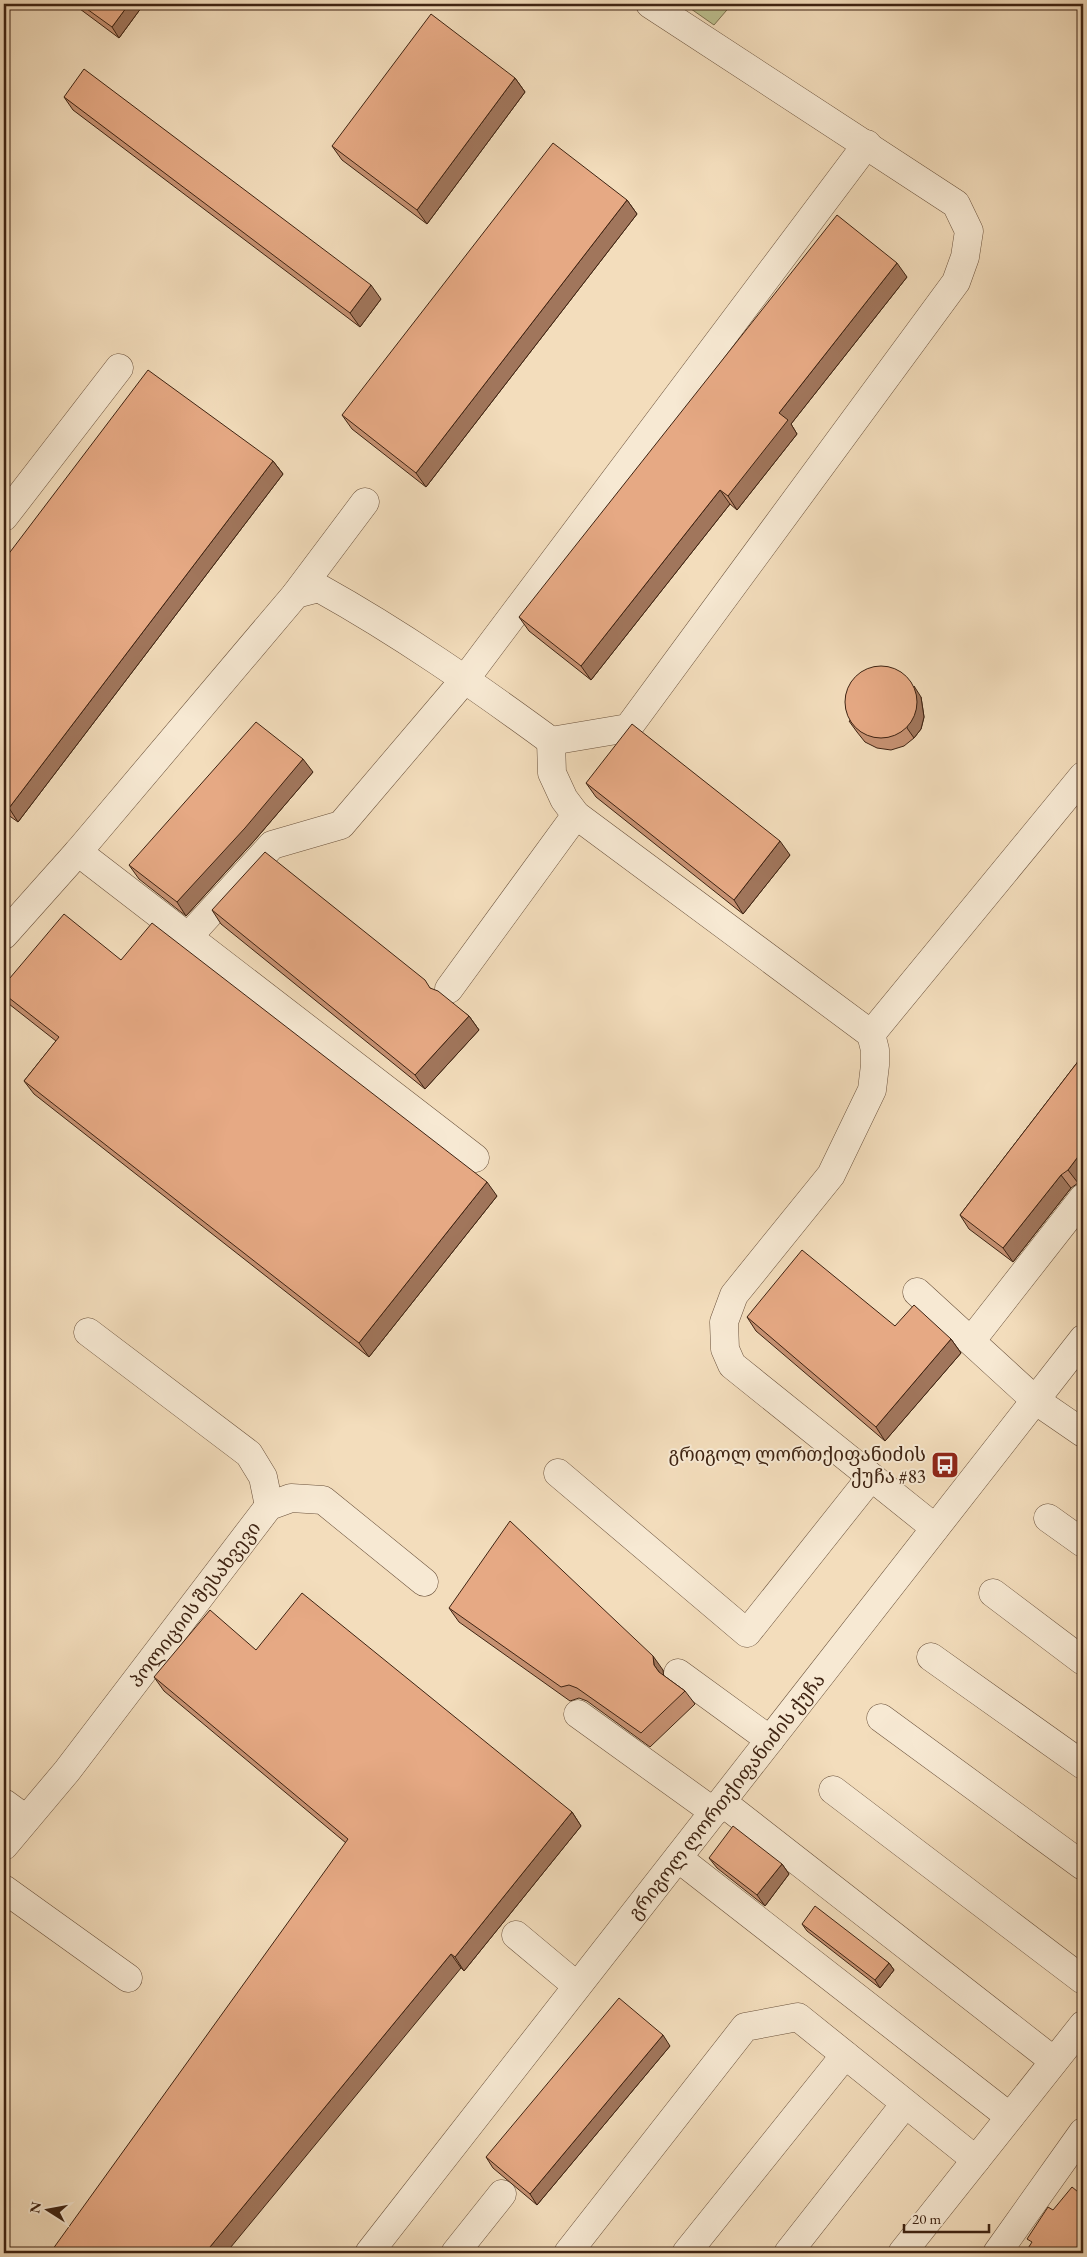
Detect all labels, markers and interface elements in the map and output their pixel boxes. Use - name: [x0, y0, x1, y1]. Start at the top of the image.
- place label: გრიგოლ ლორთქიფანიძის ქუჩა #83: [668, 1442, 926, 1489]
- bus stop icon: გრიგოლ ლორთქიფანიძის ქუჩა #83: [930, 1450, 960, 1480]
- street label: პოლიციის შესახვევი: [123, 1516, 266, 1692]
- street label: გრიგოლ ლორთქიფანიძის ქუჩა: [622, 1668, 830, 1924]
- north arrow: [22, 2184, 72, 2234]
- text: N: [25, 2200, 45, 2215]
- scale bar: [904, 2202, 990, 2234]
- text: 20 m: [912, 2209, 941, 2228]

